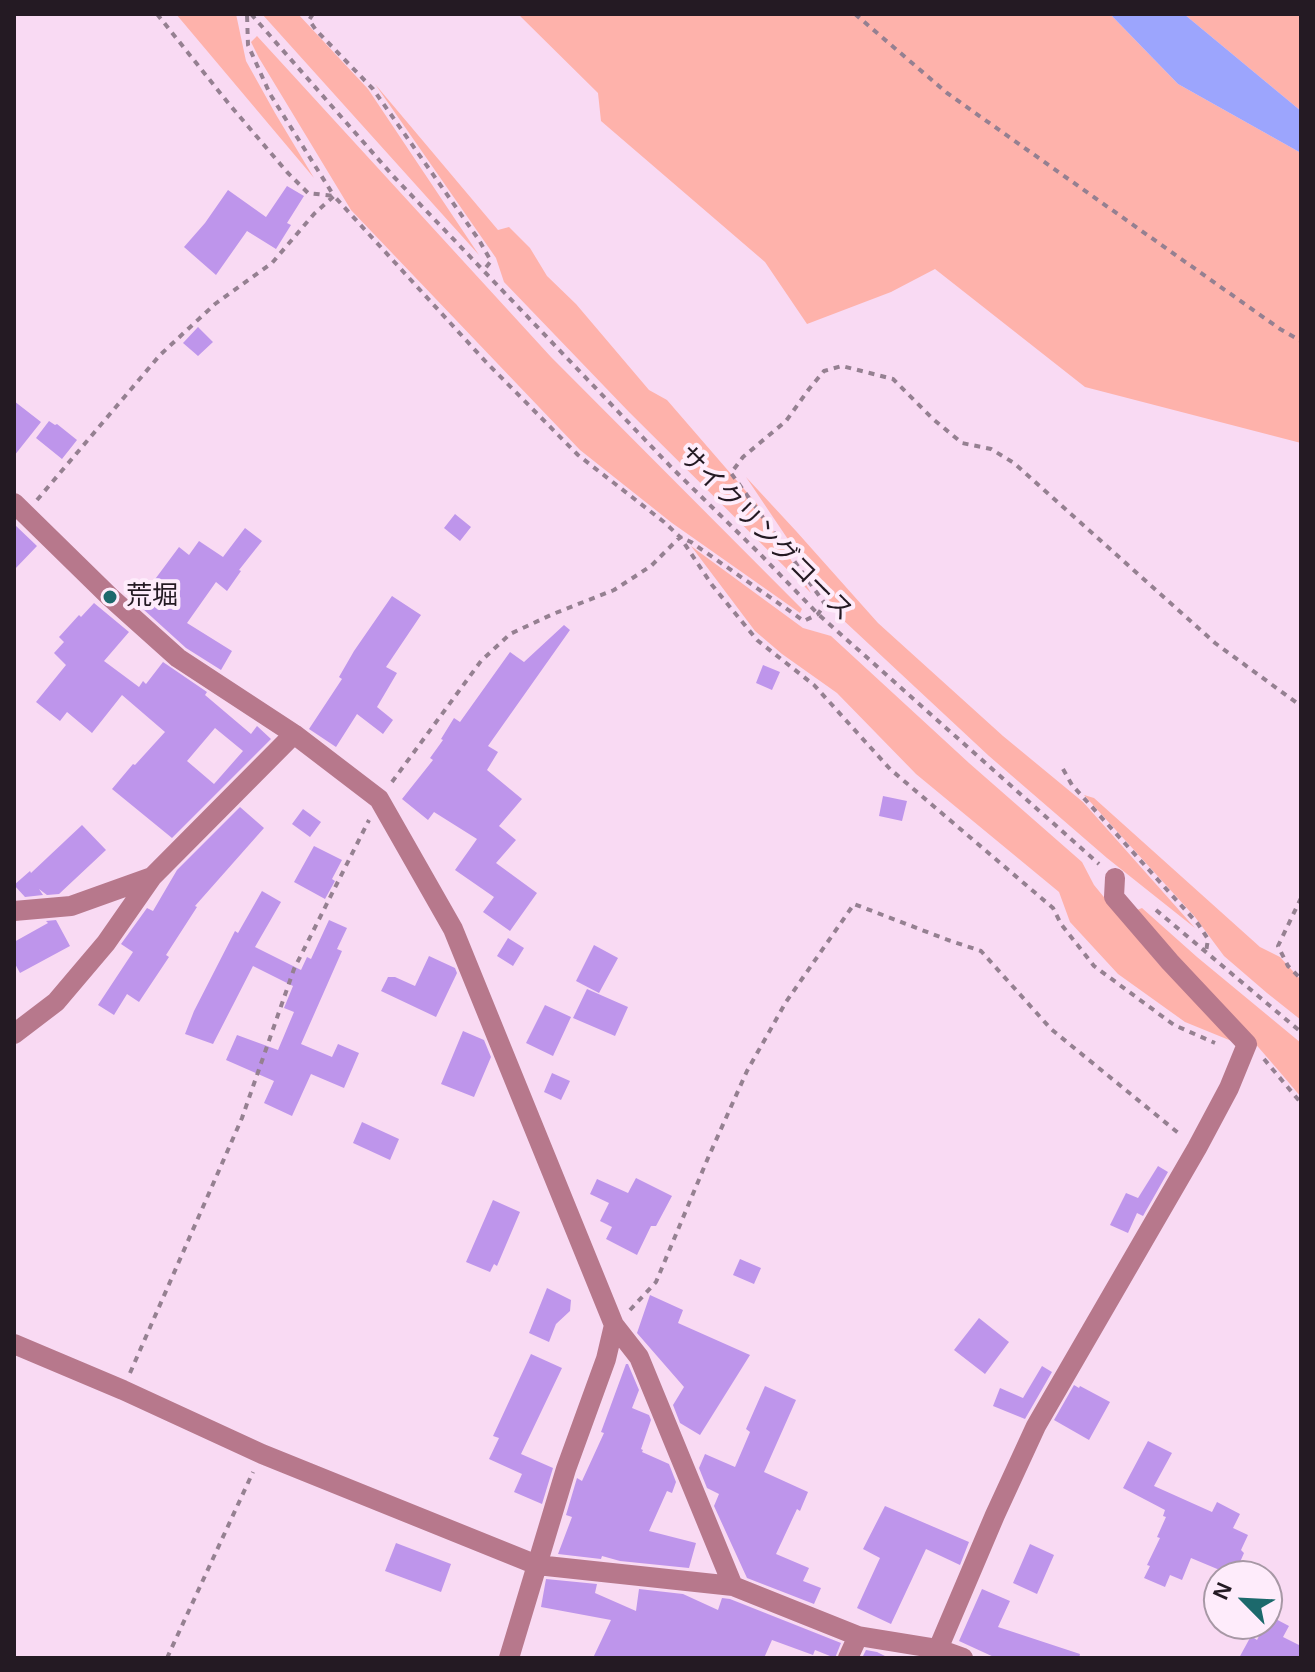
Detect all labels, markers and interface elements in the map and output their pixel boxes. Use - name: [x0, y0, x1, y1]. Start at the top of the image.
- street label: サイクリングコース: [671, 440, 859, 628]
- place label: 荒堀: [126, 581, 178, 613]
- marker: 荒堀: [101, 588, 119, 606]
- north arrow: [1203, 1560, 1283, 1640]
- text: N: [1208, 1579, 1237, 1603]

